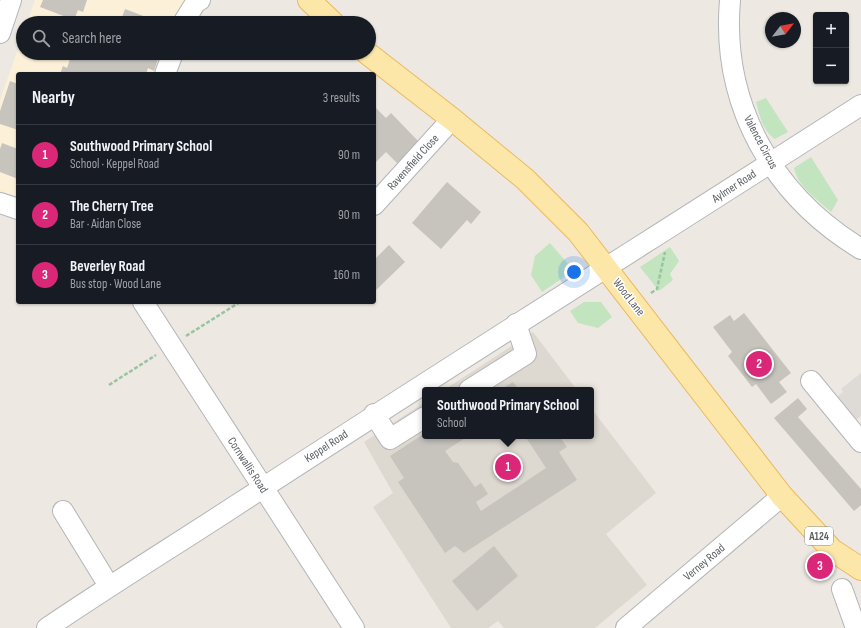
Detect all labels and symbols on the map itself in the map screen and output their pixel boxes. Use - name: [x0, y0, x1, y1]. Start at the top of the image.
- north arrow: [765, 12, 801, 48]
- street label: Valence Circus: [740, 113, 781, 172]
- street label: Ravensfield Close: [384, 131, 443, 193]
- street label: Aylmer Road: [708, 167, 759, 207]
- your location: [564, 262, 584, 282]
- street label: Wood Lane: [609, 276, 648, 319]
- pin: 2: [746, 349, 772, 379]
- street label: Keppel Road: [302, 427, 351, 466]
- street label: Cornwallis Road: [224, 435, 271, 496]
- pin: 1: [495, 452, 521, 482]
- road number: A124: [805, 527, 833, 545]
- street label: Verney Road: [680, 541, 728, 584]
- pin: 3: [807, 551, 833, 581]

